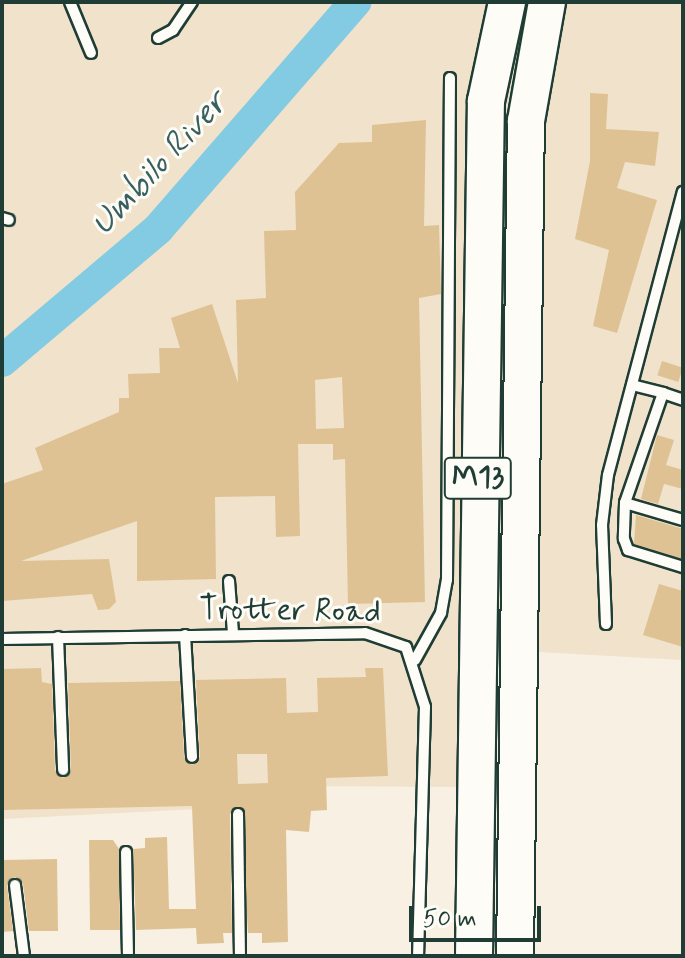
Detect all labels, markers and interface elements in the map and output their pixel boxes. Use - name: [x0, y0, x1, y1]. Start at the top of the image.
- water label: Umbilo River: [82, 84, 236, 244]
- road number: M13: [442, 452, 514, 504]
- street label: Trotter Road: [200, 590, 380, 632]
- scale bar: [413, 890, 545, 940]
- text: 50 m: [423, 904, 477, 935]

